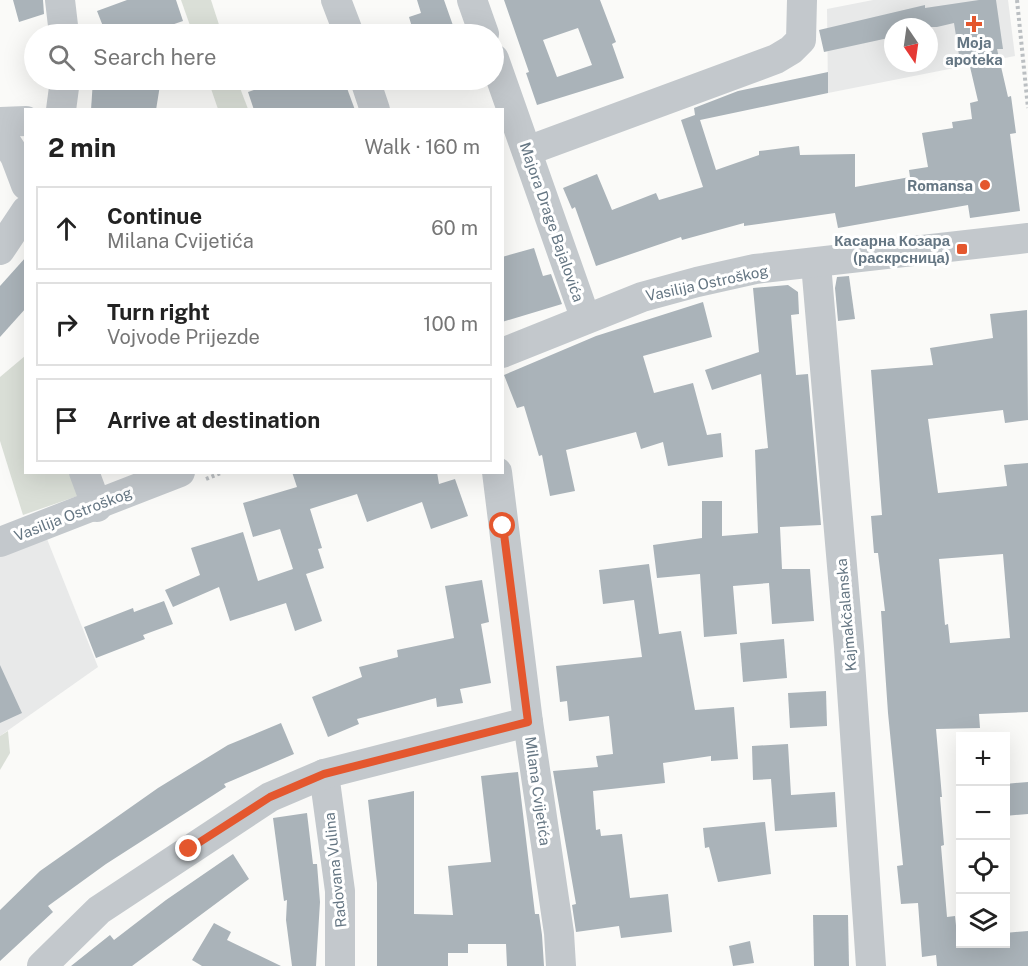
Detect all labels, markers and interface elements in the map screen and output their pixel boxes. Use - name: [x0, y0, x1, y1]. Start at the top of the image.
- marker: Moja apoteka: [967, 17, 981, 31]
- north arrow: [884, 18, 938, 72]
- search box: [24, 24, 504, 90]
- place label: Moja apoteka: [945, 34, 1003, 68]
- icon: search: [45, 41, 78, 74]
- text: Search here: [93, 44, 217, 70]
- text: 2 min: [48, 132, 116, 163]
- text: Walk · 160 m: [365, 135, 480, 159]
- street label: Majora Drage Bajalovića: [517, 140, 587, 304]
- place label: Romansa: [907, 177, 973, 194]
- marker: Romansa: [978, 178, 992, 192]
- text: Continue: [107, 203, 202, 229]
- icon: ahead: [50, 212, 83, 245]
- text: 60 m: [431, 216, 478, 240]
- text: Milana Cvijetića: [107, 229, 254, 253]
- place label: Касарна Козара (раскрсница): [834, 232, 951, 266]
- marker: Касарна Козара (раскрсница): [955, 242, 969, 256]
- street label: Vasilija Ostroškog: [644, 262, 770, 304]
- text: Turn right: [107, 299, 210, 325]
- icon: right: [50, 308, 83, 341]
- text: 100 m: [423, 312, 478, 336]
- text: Vojvode Prijezde: [107, 325, 260, 349]
- icon: arrive: [50, 404, 83, 437]
- text: Arrive at destination: [107, 407, 320, 433]
- street label: Vasilija Ostroškog: [12, 484, 134, 544]
- route start: [489, 512, 515, 538]
- street label: Kajmakčalanska: [833, 558, 859, 672]
- map controls: [956, 732, 1010, 948]
- button: +: [956, 732, 1010, 786]
- street label: Milana Cvijetića: [522, 735, 554, 847]
- button: −: [956, 786, 1010, 840]
- street label: Radovana Vulina: [321, 812, 349, 928]
- route end: [175, 835, 201, 861]
- button: locate: [956, 840, 1010, 894]
- button: layers: [956, 894, 1010, 948]

